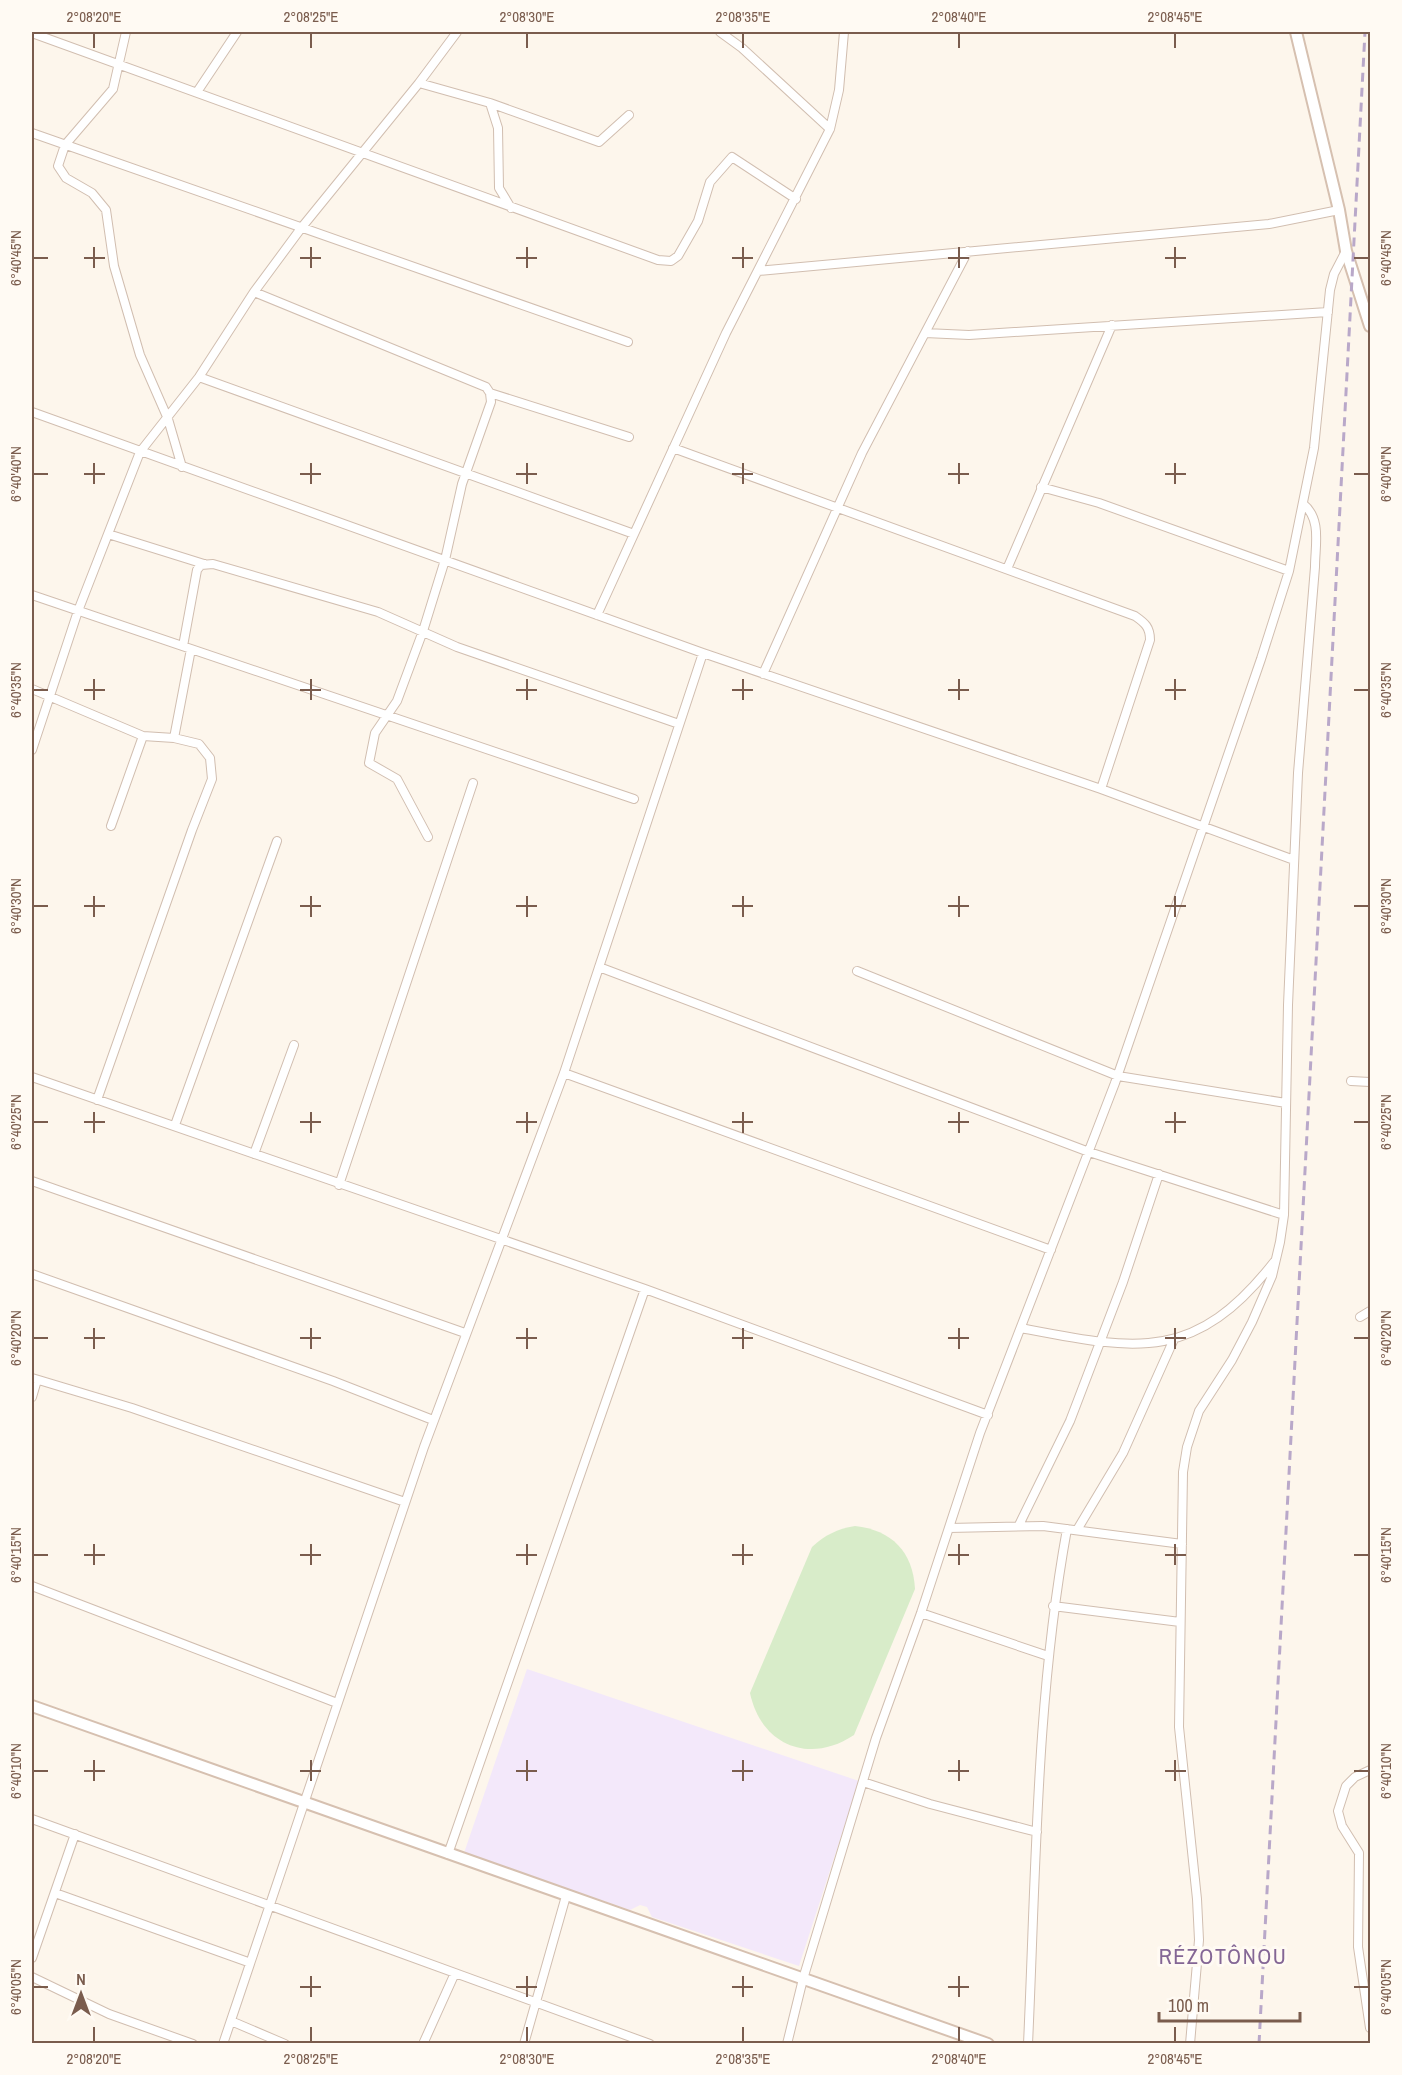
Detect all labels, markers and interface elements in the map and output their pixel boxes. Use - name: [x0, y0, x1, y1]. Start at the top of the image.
- text: 2°08'20"E: [66, 6, 122, 27]
- text: 2°08'25"E: [283, 6, 339, 27]
- text: 2°08'30"E: [499, 6, 555, 27]
- text: 2°08'35"E: [715, 6, 771, 27]
- text: 2°08'40"E: [931, 6, 987, 27]
- text: 2°08'45"E: [1147, 6, 1203, 27]
- text: 6°40'45"N: [5, 230, 26, 286]
- text: 6°40'45"N: [1375, 230, 1396, 286]
- text: 6°40'40"N: [5, 446, 26, 502]
- text: 6°40'40"N: [1375, 446, 1396, 502]
- text: 6°40'35"N: [5, 662, 26, 718]
- text: 6°40'35"N: [1375, 662, 1396, 718]
- text: 6°40'30"N: [5, 878, 26, 934]
- text: 6°40'30"N: [1375, 878, 1396, 934]
- text: 6°40'25"N: [5, 1094, 26, 1150]
- text: 6°40'25"N: [1375, 1094, 1396, 1150]
- text: 6°40'20"N: [5, 1310, 26, 1366]
- text: 6°40'20"N: [1375, 1310, 1396, 1366]
- text: 6°40'15"N: [5, 1527, 26, 1583]
- text: 6°40'15"N: [1375, 1527, 1396, 1583]
- text: 6°40'10"N: [5, 1743, 26, 1799]
- text: 6°40'10"N: [1375, 1743, 1396, 1799]
- district label: RÉZOTÔNOU: [1159, 1941, 1287, 1971]
- text: 6°40'05"N: [5, 1959, 26, 2015]
- text: 6°40'05"N: [1375, 1959, 1396, 2015]
- north arrow: [51, 1964, 111, 2024]
- text: N: [76, 1968, 86, 1990]
- scale bar: [1159, 1985, 1300, 2023]
- text: 100 m: [1168, 1993, 1209, 2018]
- text: 2°08'20"E: [66, 2048, 122, 2069]
- text: 2°08'25"E: [283, 2048, 339, 2069]
- text: 2°08'30"E: [499, 2048, 555, 2069]
- text: 2°08'35"E: [715, 2048, 771, 2069]
- text: 2°08'40"E: [931, 2048, 987, 2069]
- text: 2°08'45"E: [1147, 2048, 1203, 2069]

